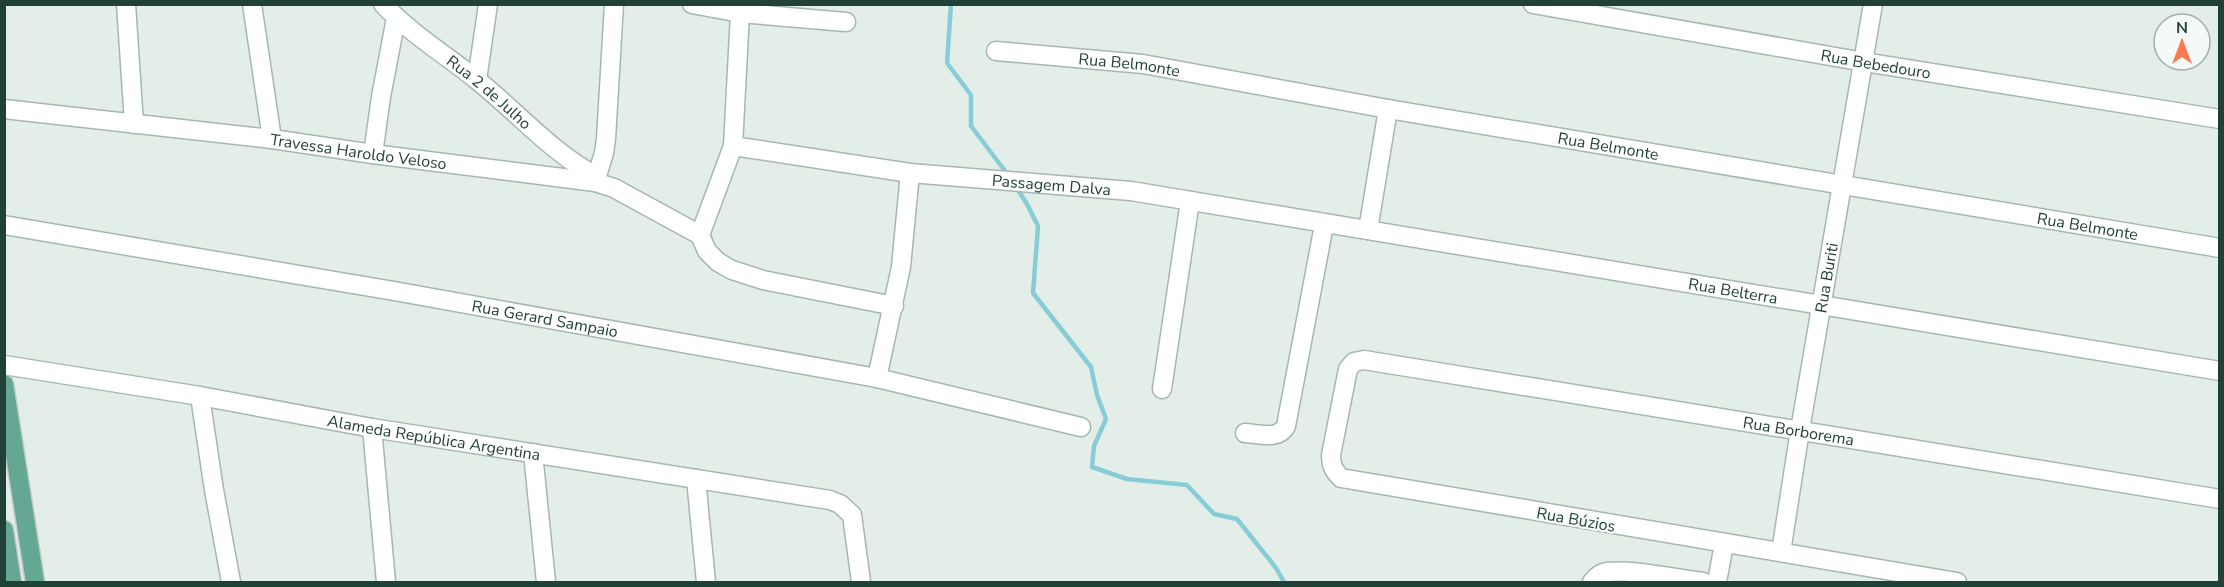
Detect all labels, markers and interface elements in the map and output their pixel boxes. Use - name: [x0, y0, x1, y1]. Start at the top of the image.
- north arrow: [2152, 12, 2212, 72]
- text: N: [2176, 17, 2188, 39]
- street label: Rua Bebedouro: [1819, 45, 1932, 85]
- street label: Rua Belmonte: [1078, 48, 1182, 83]
- street label: Rua 2 de Julho: [442, 50, 536, 135]
- street label: Rua Belmonte: [1556, 128, 1660, 166]
- street label: Travessa Haroldo Veloso: [269, 129, 448, 175]
- street label: Passagem Dalva: [991, 170, 1112, 201]
- street label: Rua Belmonte: [2035, 208, 2140, 246]
- street label: Rua Buriti: [1810, 241, 1844, 315]
- street label: Rua Belterra: [1687, 273, 1779, 310]
- street label: Rua Gerard Sampaio: [470, 295, 620, 343]
- street label: Alameda República Argentina: [325, 410, 542, 466]
- street label: Rua Borborema: [1741, 412, 1856, 451]
- street label: Rua Búzios: [1535, 502, 1617, 538]

